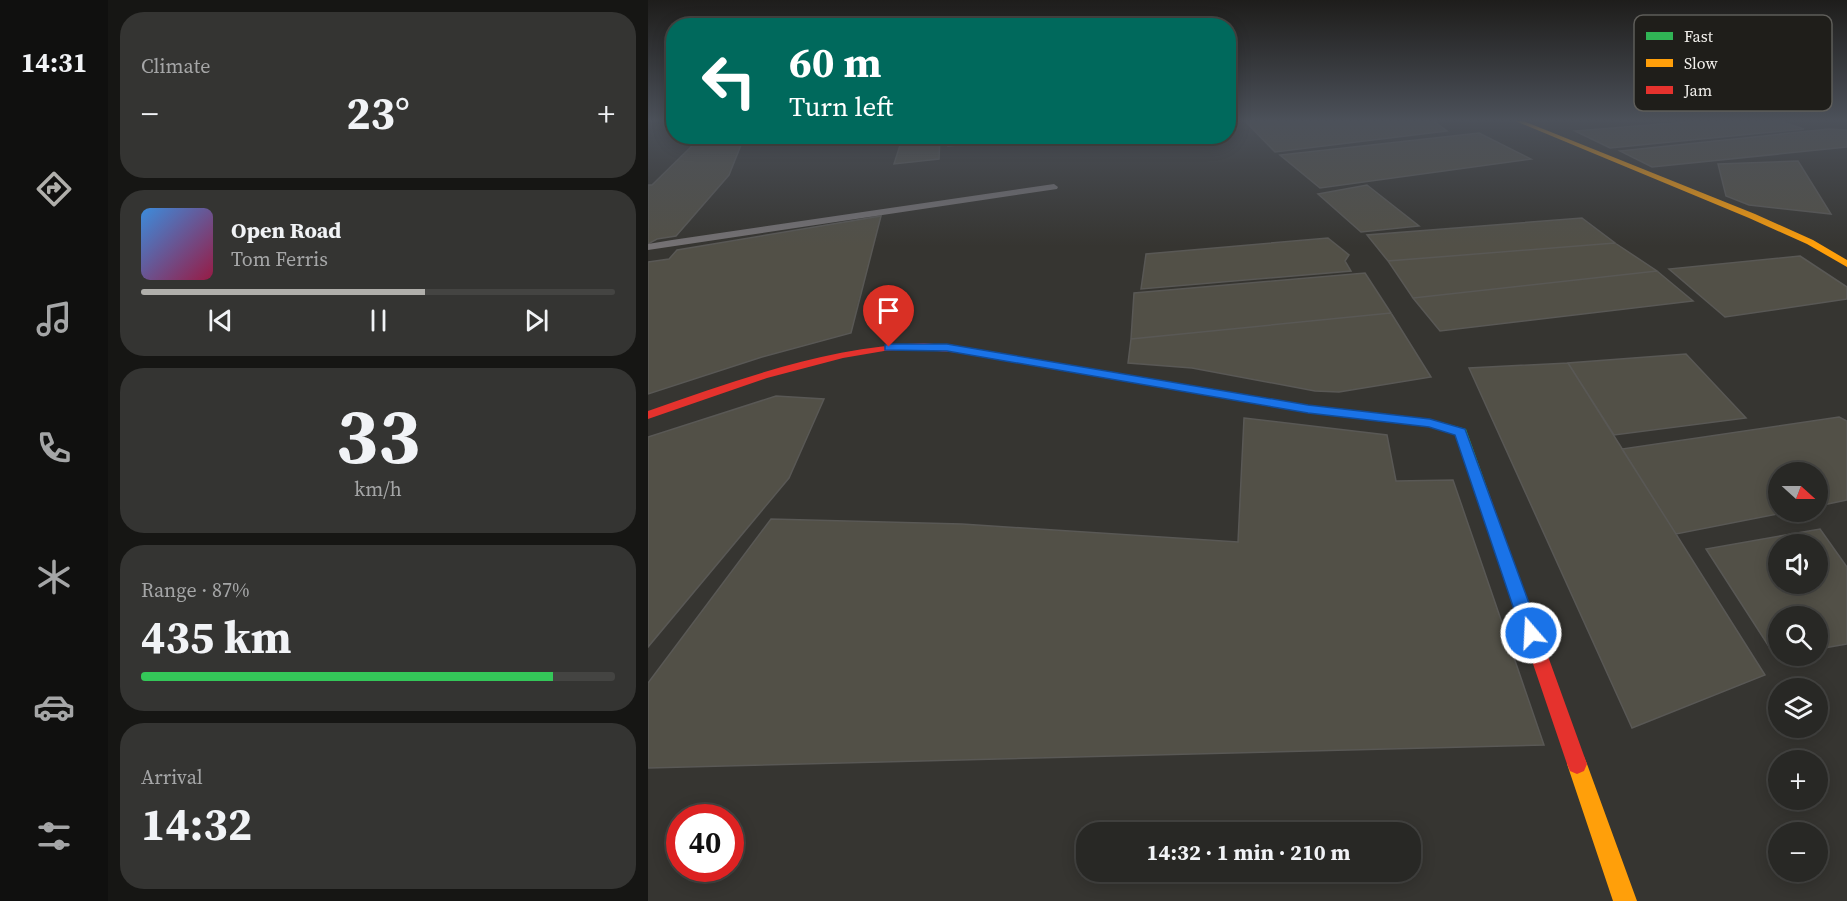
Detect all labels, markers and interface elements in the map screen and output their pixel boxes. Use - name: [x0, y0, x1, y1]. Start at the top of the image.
- legend: [1634, 15, 1832, 111]
- text: Fast: [1684, 25, 1714, 47]
- text: 60 m: [789, 33, 882, 91]
- icon: left: [690, 42, 768, 120]
- text: 14:31: [21, 44, 87, 81]
- text: Climate: [141, 52, 210, 80]
- text: Slow: [1684, 52, 1719, 74]
- text: Jam: [1683, 79, 1712, 101]
- text: 23°: [346, 82, 410, 144]
- text: Turn left: [789, 88, 893, 125]
- text: −: [141, 91, 159, 136]
- text: +: [597, 91, 615, 136]
- icon: directions: [33, 168, 75, 210]
- text: Open Road: [231, 215, 341, 245]
- text: Tom Ferris: [231, 245, 328, 273]
- pin: [863, 285, 914, 347]
- icon: arrive: [872, 294, 905, 327]
- icon: music: [33, 298, 75, 340]
- icon: previous: [204, 304, 237, 337]
- icon: pause: [362, 304, 395, 337]
- icon: next: [520, 304, 553, 337]
- text: 33: [336, 382, 420, 489]
- icon: phone: [33, 427, 75, 469]
- north arrow: [1768, 462, 1828, 522]
- map controls: [1768, 462, 1828, 882]
- text: km/h: [354, 475, 402, 503]
- button: sound: [1768, 534, 1828, 594]
- icon: climate: [33, 556, 75, 598]
- text: Range · 87%: [141, 576, 250, 604]
- position arrow: [1499, 601, 1563, 665]
- text: 435 km: [141, 606, 292, 668]
- button: search: [1768, 606, 1828, 666]
- button: layers: [1768, 678, 1828, 738]
- icon: car: [33, 686, 75, 728]
- button: +: [1768, 750, 1828, 810]
- text: Arrival: [141, 763, 203, 791]
- text: 14:32: [141, 793, 252, 855]
- speed limit sign: 40: [666, 804, 744, 882]
- icon: filters: [33, 815, 75, 857]
- button: −: [1768, 822, 1828, 882]
- text: 14:32 · 1 min · 210 m: [1147, 837, 1350, 867]

